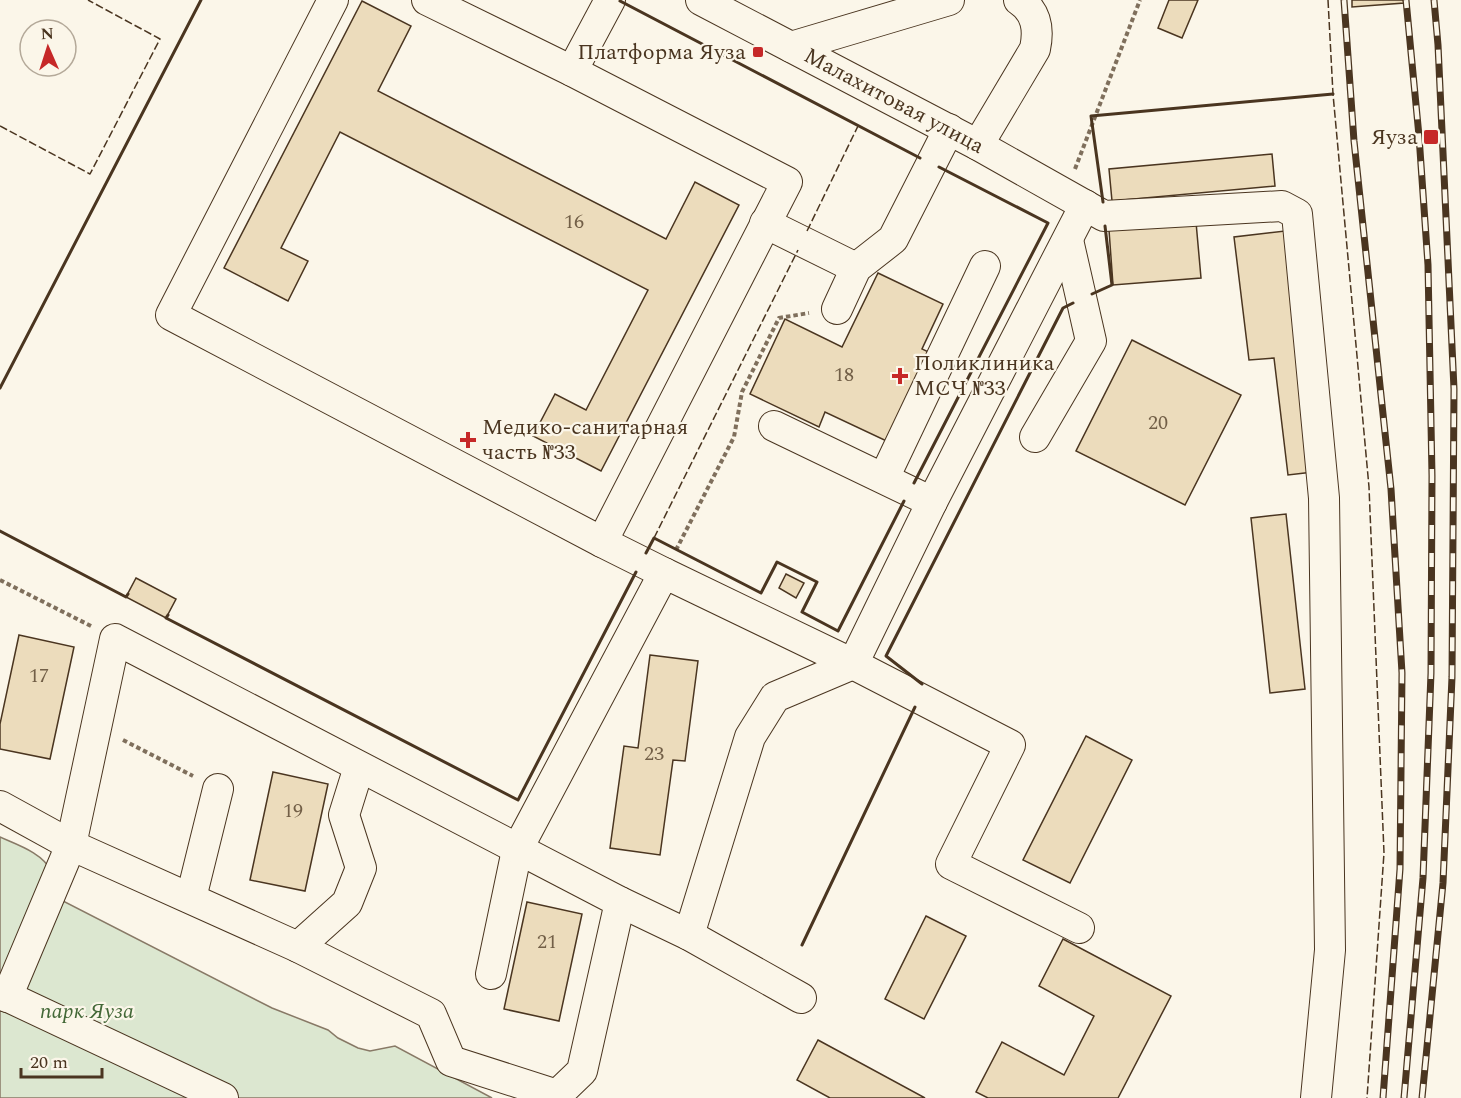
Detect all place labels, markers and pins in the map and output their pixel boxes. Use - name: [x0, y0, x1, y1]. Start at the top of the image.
- place label: Платформа Яуза: [577, 36, 746, 69]
- marker: Платформа Яуза: [751, 45, 765, 59]
- place label: Яуза: [1371, 121, 1418, 154]
- marker: Яуза: [1422, 128, 1440, 146]
- place label: Поликлиника МСЧ №33: [914, 347, 1055, 405]
- marker: Поликлиника МСЧ №33: [891, 367, 909, 385]
- place label: Медико-санитарная часть №33: [482, 411, 688, 469]
- marker: Медико-санитарная часть №33: [459, 431, 477, 449]

